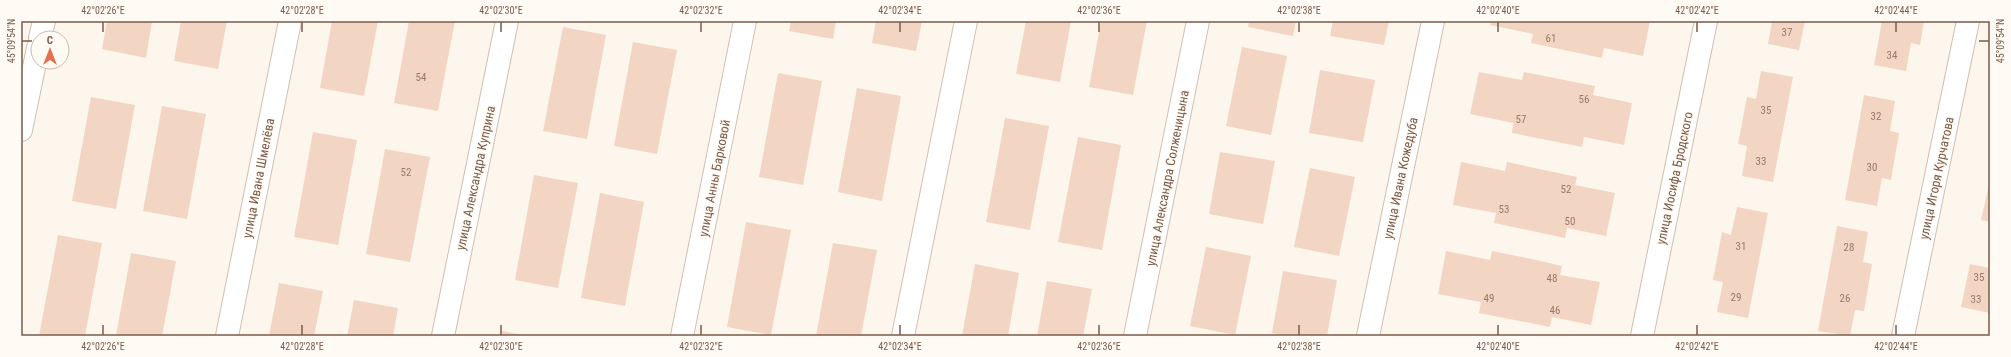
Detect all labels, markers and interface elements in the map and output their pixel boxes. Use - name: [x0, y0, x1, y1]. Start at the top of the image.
- text: 42°02'26"E: [81, 5, 125, 16]
- text: 42°02'28"E: [280, 5, 324, 16]
- text: 42°02'30"E: [479, 5, 523, 16]
- text: 42°02'32"E: [679, 5, 723, 16]
- text: 42°02'34"E: [878, 5, 922, 16]
- text: 42°02'36"E: [1077, 5, 1121, 16]
- text: 42°02'38"E: [1277, 5, 1321, 16]
- text: 42°02'40"E: [1476, 5, 1520, 16]
- text: 42°02'42"E: [1675, 5, 1719, 16]
- text: 42°02'44"E: [1874, 5, 1918, 16]
- text: 45°09'54"N: [6, 19, 17, 63]
- text: 45°09'54"N: [1995, 19, 2006, 63]
- house number: 37: [1782, 26, 1792, 39]
- north arrow: [30, 30, 70, 70]
- house number: 61: [1546, 32, 1556, 45]
- text: С: [47, 34, 53, 47]
- house number: 34: [1887, 49, 1898, 62]
- house number: 54: [416, 71, 427, 84]
- street label: улица Александра Солженицына: [1143, 89, 1192, 267]
- house number: 56: [1579, 93, 1589, 106]
- street label: улица Александра Куприна: [453, 104, 498, 252]
- house number: 35: [1761, 104, 1771, 117]
- street label: улица Иосифа Бродского: [1653, 110, 1696, 246]
- house number: 32: [1871, 110, 1881, 123]
- house number: 57: [1516, 113, 1526, 126]
- street label: улица Игоря Курчатова: [1916, 115, 1957, 241]
- street label: улица Ивана Кожедуба: [1380, 116, 1421, 240]
- street label: улица Ивана Шмелёва: [240, 117, 277, 239]
- street label: улица Анны Барковой: [696, 118, 733, 238]
- house number: 33: [1756, 155, 1766, 168]
- house number: 30: [1867, 161, 1877, 174]
- house number: 52: [401, 166, 411, 179]
- house number: 52: [1561, 183, 1571, 196]
- house number: 53: [1499, 203, 1509, 216]
- house number: 50: [1565, 215, 1575, 228]
- house number: 31: [1736, 240, 1746, 253]
- house number: 28: [1844, 241, 1854, 254]
- house number: 35: [1974, 271, 1984, 284]
- house number: 48: [1547, 272, 1557, 285]
- house number: 29: [1731, 291, 1741, 304]
- house number: 49: [1484, 292, 1494, 305]
- house number: 26: [1840, 292, 1850, 305]
- house number: 33: [1971, 293, 1981, 306]
- house number: 46: [1550, 304, 1560, 317]
- text: 42°02'26"E: [81, 341, 125, 352]
- text: 42°02'28"E: [280, 341, 324, 352]
- text: 42°02'30"E: [479, 341, 523, 352]
- text: 42°02'32"E: [679, 341, 723, 352]
- text: 42°02'34"E: [878, 341, 922, 352]
- text: 42°02'36"E: [1077, 341, 1121, 352]
- text: 42°02'38"E: [1277, 341, 1321, 352]
- text: 42°02'40"E: [1476, 341, 1520, 352]
- text: 42°02'42"E: [1675, 341, 1719, 352]
- text: 42°02'44"E: [1874, 341, 1918, 352]

